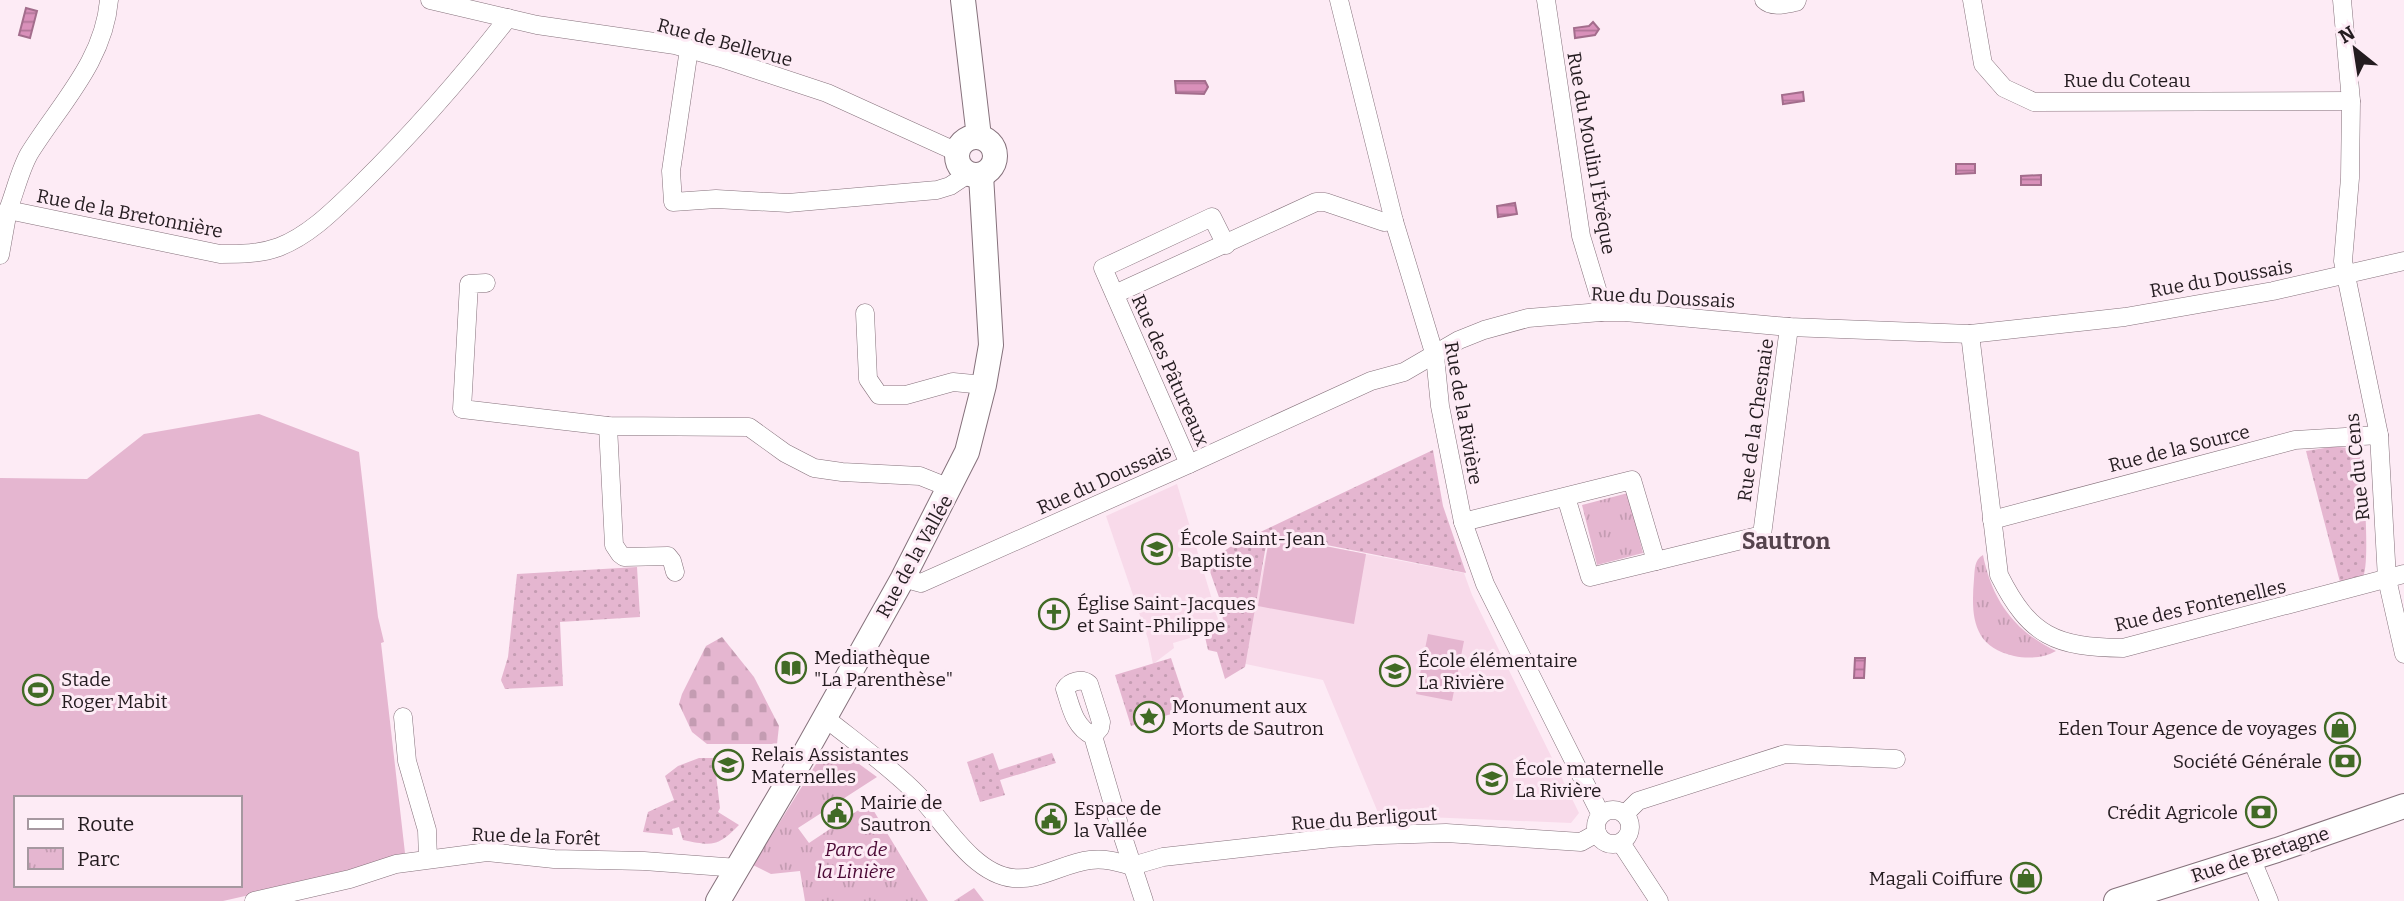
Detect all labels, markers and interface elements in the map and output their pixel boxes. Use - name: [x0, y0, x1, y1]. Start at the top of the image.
- street label: Rue de Bellevue: [655, 13, 795, 72]
- north arrow: [2320, 14, 2390, 84]
- text: N: [2335, 21, 2359, 48]
- street label: Rue du Moulin l'Évêque: [1562, 50, 1621, 256]
- street label: Rue du Coteau: [2064, 69, 2191, 92]
- street label: Rue de la Bretonnière: [35, 184, 225, 243]
- street label: Rue du Doussais: [2148, 255, 2294, 302]
- street label: Rue du Doussais: [1590, 282, 1736, 313]
- street label: Rue des Pâtureaux: [1127, 291, 1214, 450]
- street label: Rue de la Chesnaie: [1733, 337, 1778, 503]
- street label: Rue de la Rivière: [1440, 340, 1487, 486]
- street label: Rue du Cens: [2340, 412, 2375, 522]
- street label: Rue de la Source: [2106, 420, 2252, 477]
- street label: Rue du Doussais: [1034, 440, 1175, 519]
- street label: Rue de la Vallée: [871, 491, 958, 622]
- place label: École Saint-Jean Baptiste: [1180, 527, 1325, 572]
- district label: Sautron: [1742, 527, 1830, 555]
- school or university icon: École Saint-Jean Baptiste: [1140, 532, 1174, 566]
- street label: Rue des Fontenelles: [2112, 575, 2288, 636]
- place label: Église Saint-Jacques et Saint-Philippe: [1077, 592, 1256, 637]
- church icon: Église Saint-Jacques et Saint-Philippe: [1037, 597, 1071, 631]
- place label: Mediathèque "La Parenthèse": [814, 646, 953, 691]
- place label: École élémentaire La Rivière: [1418, 649, 1577, 694]
- library icon: Mediathèque "La Parenthèse": [774, 651, 808, 685]
- school or university icon: École élémentaire La Rivière: [1378, 654, 1412, 688]
- place label: Stade Roger Mabit: [61, 668, 168, 713]
- sports icon: Stade Roger Mabit: [21, 673, 55, 707]
- place label: Monument aux Morts de Sautron: [1172, 695, 1324, 740]
- place icon: Monument aux Morts de Sautron: [1132, 700, 1166, 734]
- shop icon: Eden Tour Agence de voyages: [2323, 711, 2357, 745]
- place label: Eden Tour Agence de voyages: [2058, 717, 2317, 740]
- place label: Relais Assistantes Maternelles: [751, 743, 909, 788]
- bank icon: Société Générale: [2328, 744, 2362, 778]
- school or university icon: Relais Assistantes Maternelles: [711, 748, 745, 782]
- place label: Société Générale: [2173, 750, 2322, 773]
- place label: École maternelle La Rivière: [1515, 757, 1664, 802]
- school or university icon: École maternelle La Rivière: [1475, 762, 1509, 796]
- place label: Mairie de Sautron: [860, 791, 942, 836]
- bank icon: Crédit Agricole: [2244, 795, 2278, 829]
- legend: [14, 796, 242, 887]
- public building icon: Mairie de Sautron: [820, 796, 854, 830]
- place label: Espace de la Vallée: [1074, 797, 1162, 842]
- place label: Crédit Agricole: [2107, 801, 2238, 824]
- public building icon: Espace de la Vallée: [1034, 802, 1068, 836]
- street label: Rue du Berligout: [1290, 802, 1438, 835]
- text: Route: [77, 811, 134, 837]
- street label: Rue de Bretagne: [2188, 821, 2332, 888]
- street label: Rue de la Forêt: [471, 823, 601, 850]
- park label: Parc de la Linière: [817, 838, 896, 883]
- text: Parc: [77, 846, 120, 872]
- shop icon: Magali Coiffure: [2009, 861, 2043, 895]
- place label: Magali Coiffure: [1869, 867, 2003, 890]

